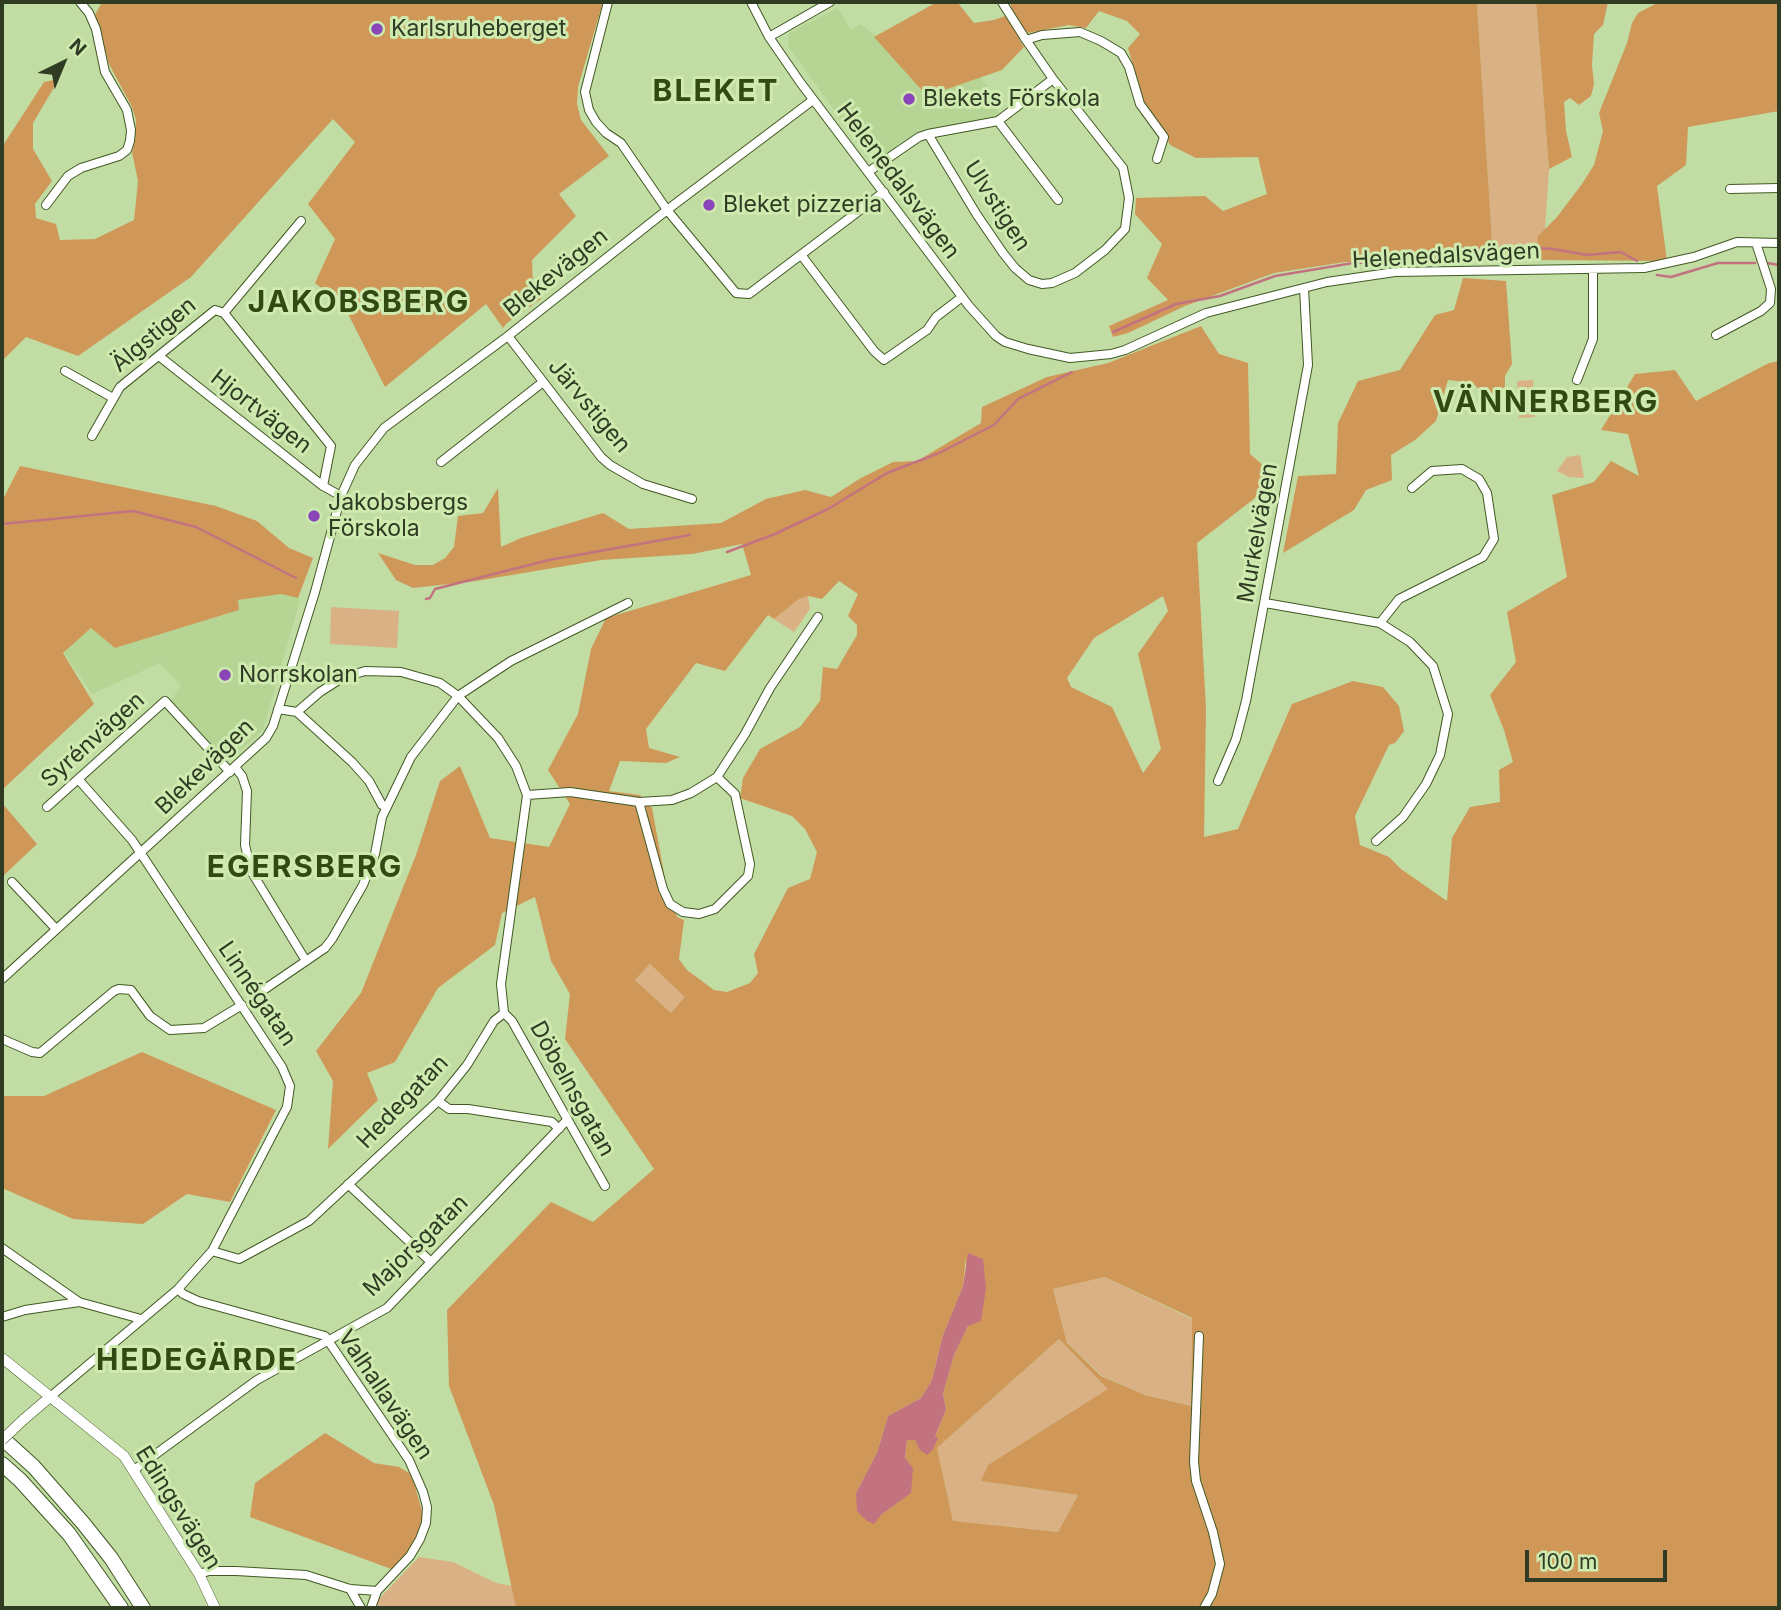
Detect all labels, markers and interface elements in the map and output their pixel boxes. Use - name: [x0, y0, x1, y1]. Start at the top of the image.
- place label: Karlsruheberget: [391, 15, 566, 43]
- marker: Karlsruheberget: [369, 21, 385, 37]
- north arrow: [28, 28, 98, 98]
- text: N: [65, 34, 91, 61]
- district label: BLEKET: [653, 74, 779, 110]
- place label: Blekets Förskola: [923, 85, 1100, 113]
- marker: Blekets Förskola: [901, 91, 917, 107]
- street label: Helenedalsvägen: [830, 98, 966, 264]
- street label: Ulvstigen: [958, 156, 1036, 256]
- place label: Bleket pizzeria: [723, 191, 882, 219]
- marker: Bleket pizzeria: [701, 197, 717, 213]
- street label: Blekevägen: [498, 223, 614, 323]
- street label: Helenedalsvägen: [1351, 237, 1541, 275]
- district label: JAKOBSBERG: [249, 285, 469, 321]
- street label: Älgstigen: [106, 292, 202, 378]
- street label: Järvstigen: [542, 353, 636, 459]
- street label: Hjortvägen: [205, 364, 317, 460]
- district label: VÄNNERBERG: [1434, 385, 1658, 421]
- street label: Murkelvägen: [1232, 461, 1284, 605]
- place label: Jakobsbergs Förskola: [328, 489, 468, 543]
- marker: Jakobsbergs Förskola: [306, 508, 322, 524]
- place label: Norrskolan: [239, 661, 358, 689]
- marker: Norrskolan: [217, 667, 233, 683]
- street label: Syrénvägen: [36, 686, 150, 794]
- street label: Blekevägen: [150, 713, 260, 821]
- district label: EGERSBERG: [208, 850, 402, 886]
- street label: Linnégatan: [212, 936, 302, 1052]
- street label: Döbelnsgatan: [523, 1017, 621, 1161]
- street label: Hedegatan: [352, 1050, 454, 1154]
- street label: Majorsgatan: [358, 1189, 474, 1303]
- street label: Valhallavägen: [332, 1325, 438, 1465]
- district label: HEDEGÄRDE: [97, 1343, 297, 1379]
- street label: Edingsvägen: [129, 1441, 227, 1575]
- scale bar: [1529, 1536, 1671, 1580]
- text: 100 m: [1538, 1549, 1597, 1574]

